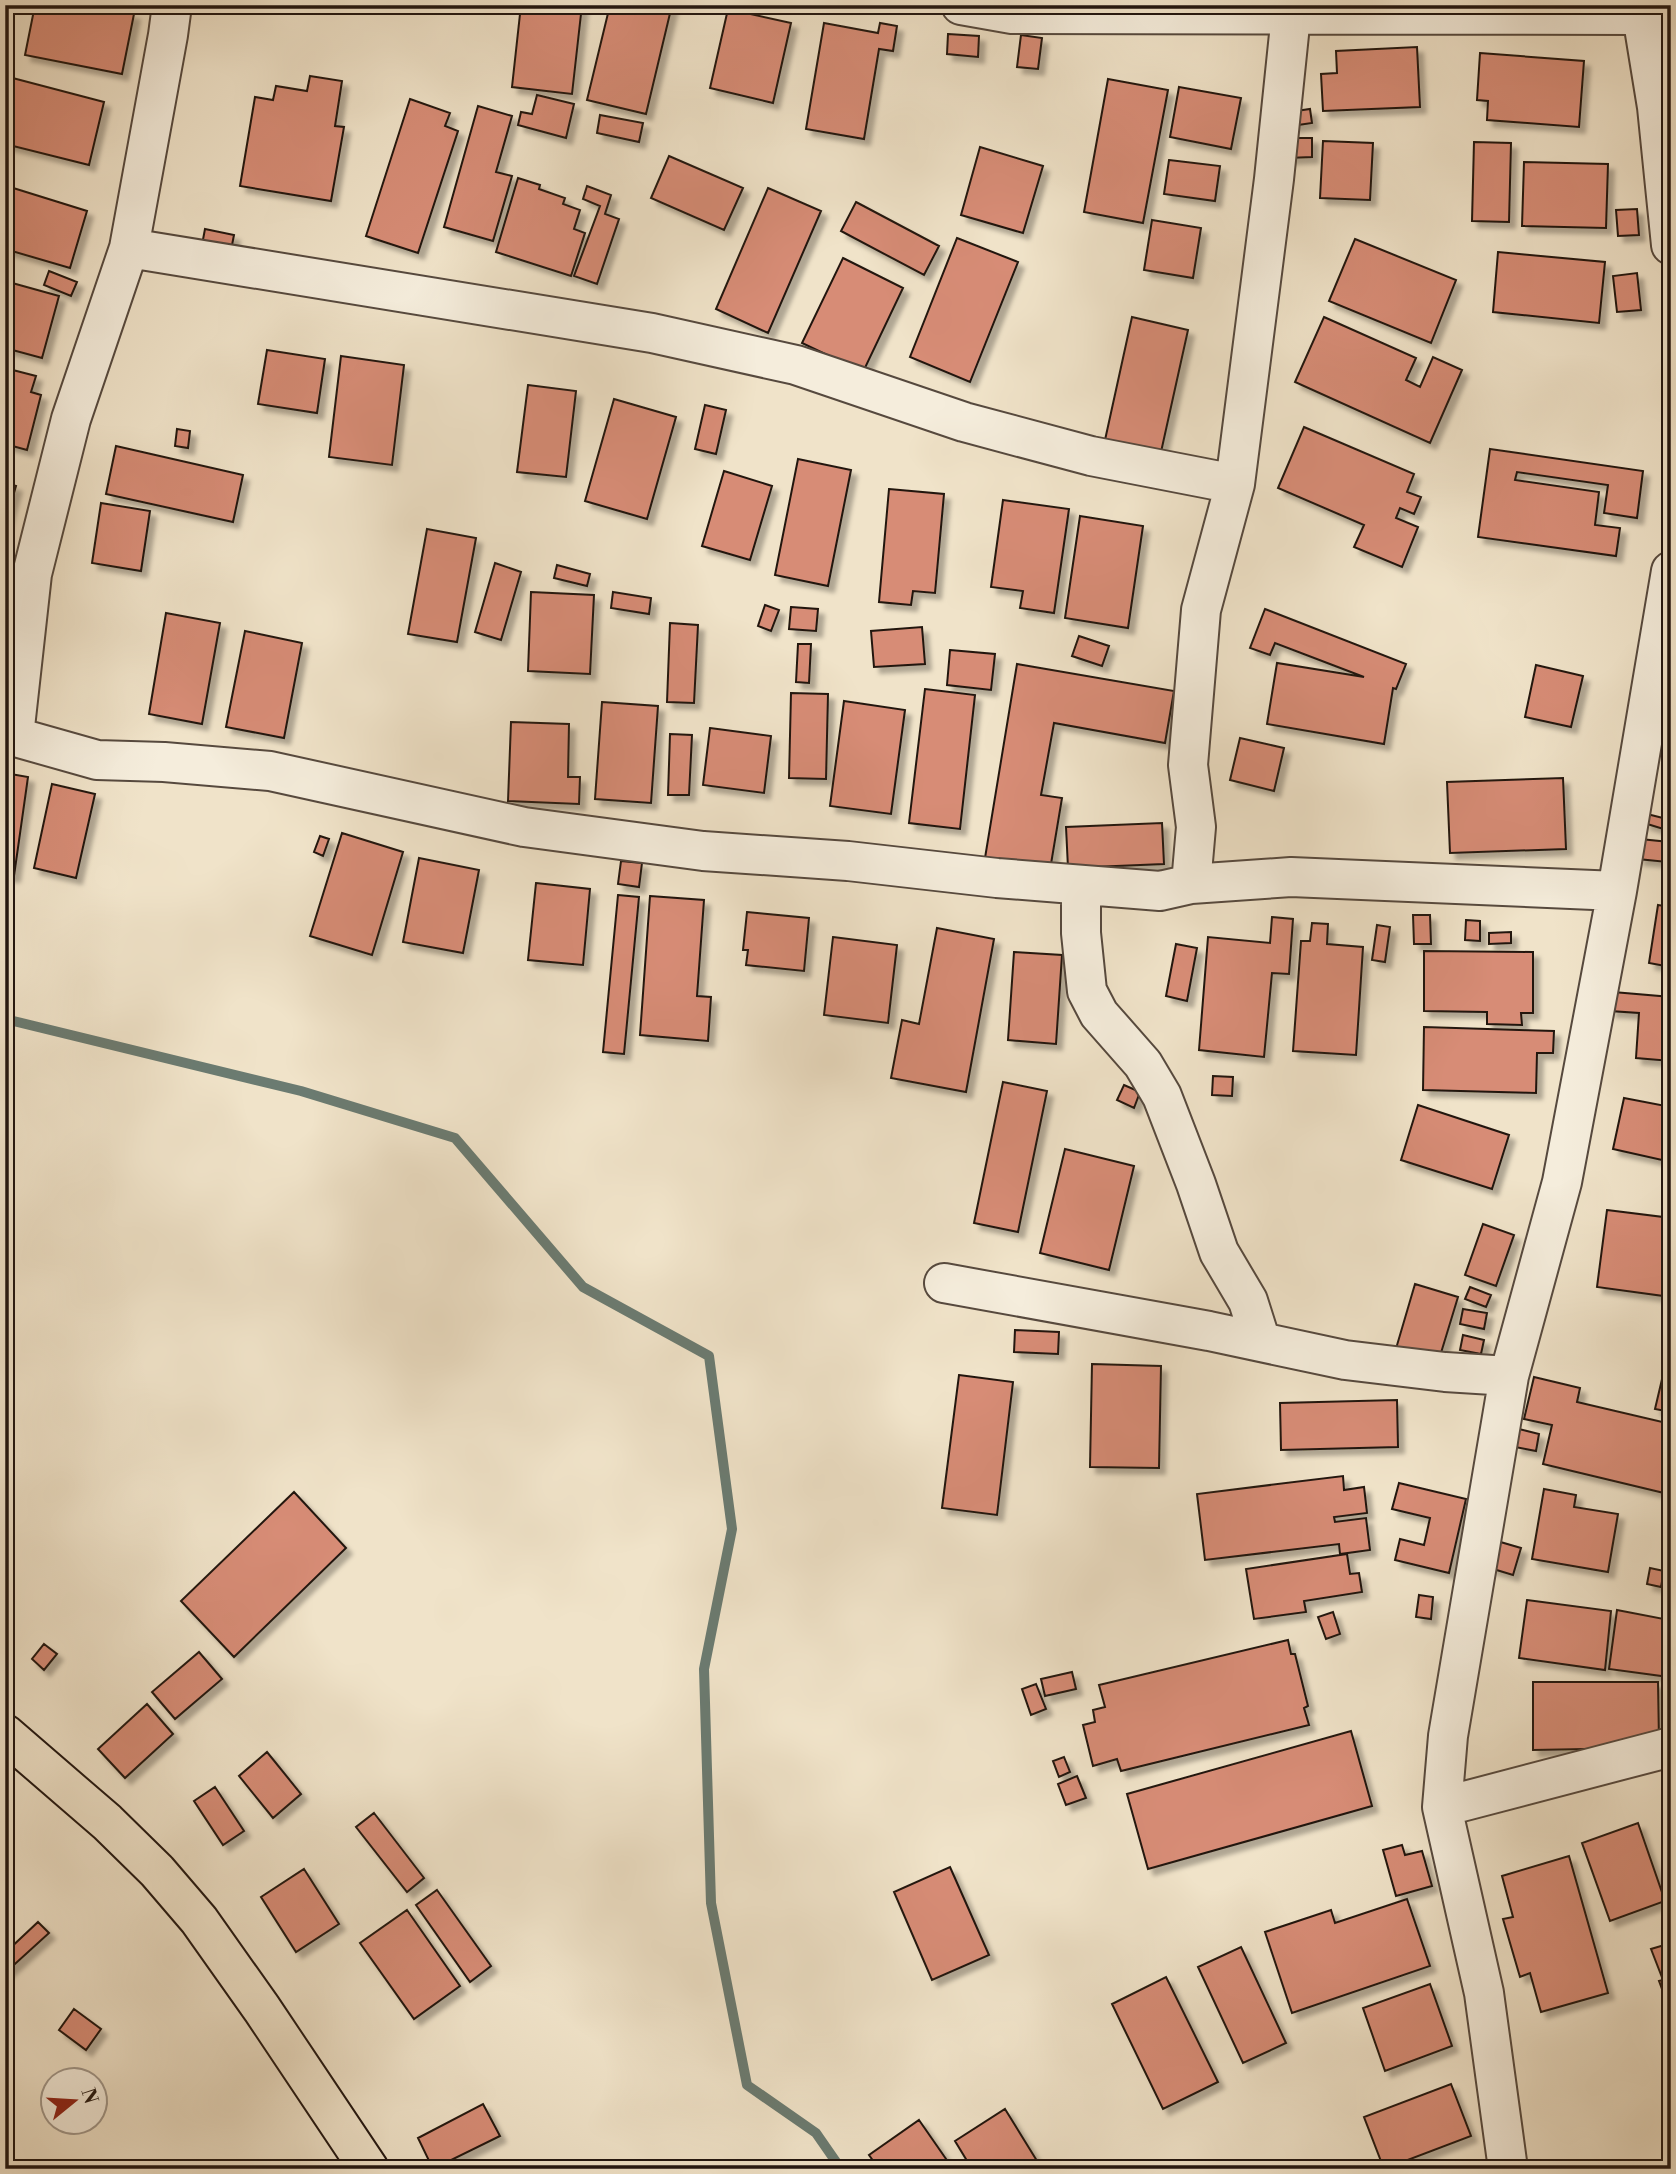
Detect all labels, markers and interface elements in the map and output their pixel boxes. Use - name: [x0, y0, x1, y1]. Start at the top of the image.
- north arrow: [38, 2066, 108, 2136]
- text: N: [75, 2085, 103, 2107]

